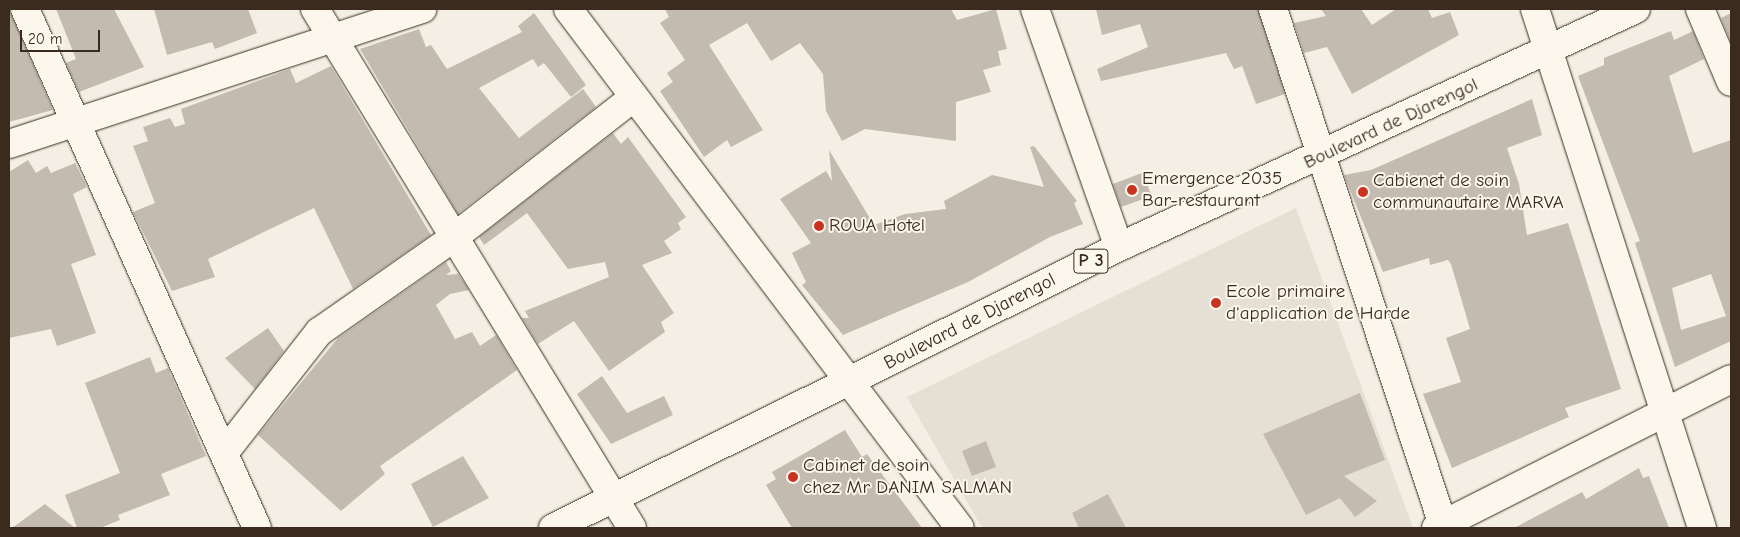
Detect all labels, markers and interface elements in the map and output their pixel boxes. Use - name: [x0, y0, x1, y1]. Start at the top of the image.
- scale bar: [22, 20, 102, 52]
- text: 20 m: [28, 30, 62, 48]
- street label: Boulevard de Djarengol: [1300, 74, 1482, 174]
- place label: Emergence 2035 Bar-restaurant: [1142, 168, 1282, 212]
- place label: Cabienet de soin communautaire MARVA: [1373, 170, 1564, 214]
- marker: Emergence 2035 Bar-restaurant: [1126, 184, 1138, 196]
- marker: Cabienet de soin communautaire MARVA: [1357, 186, 1369, 198]
- place label: ROUA Hotel: [829, 215, 925, 237]
- marker: ROUA Hotel: [813, 220, 825, 232]
- road number: P 3: [1072, 246, 1110, 276]
- street label: Boulevard de Djarengol: [880, 269, 1060, 375]
- place label: Ecole primaire d'application de Harde: [1226, 281, 1410, 325]
- marker: Ecole primaire d'application de Harde: [1210, 297, 1222, 309]
- place label: Cabinet de soin chez Mr DANIM SALMAN: [803, 455, 1012, 499]
- marker: Cabinet de soin chez Mr DANIM SALMAN: [787, 471, 799, 483]

